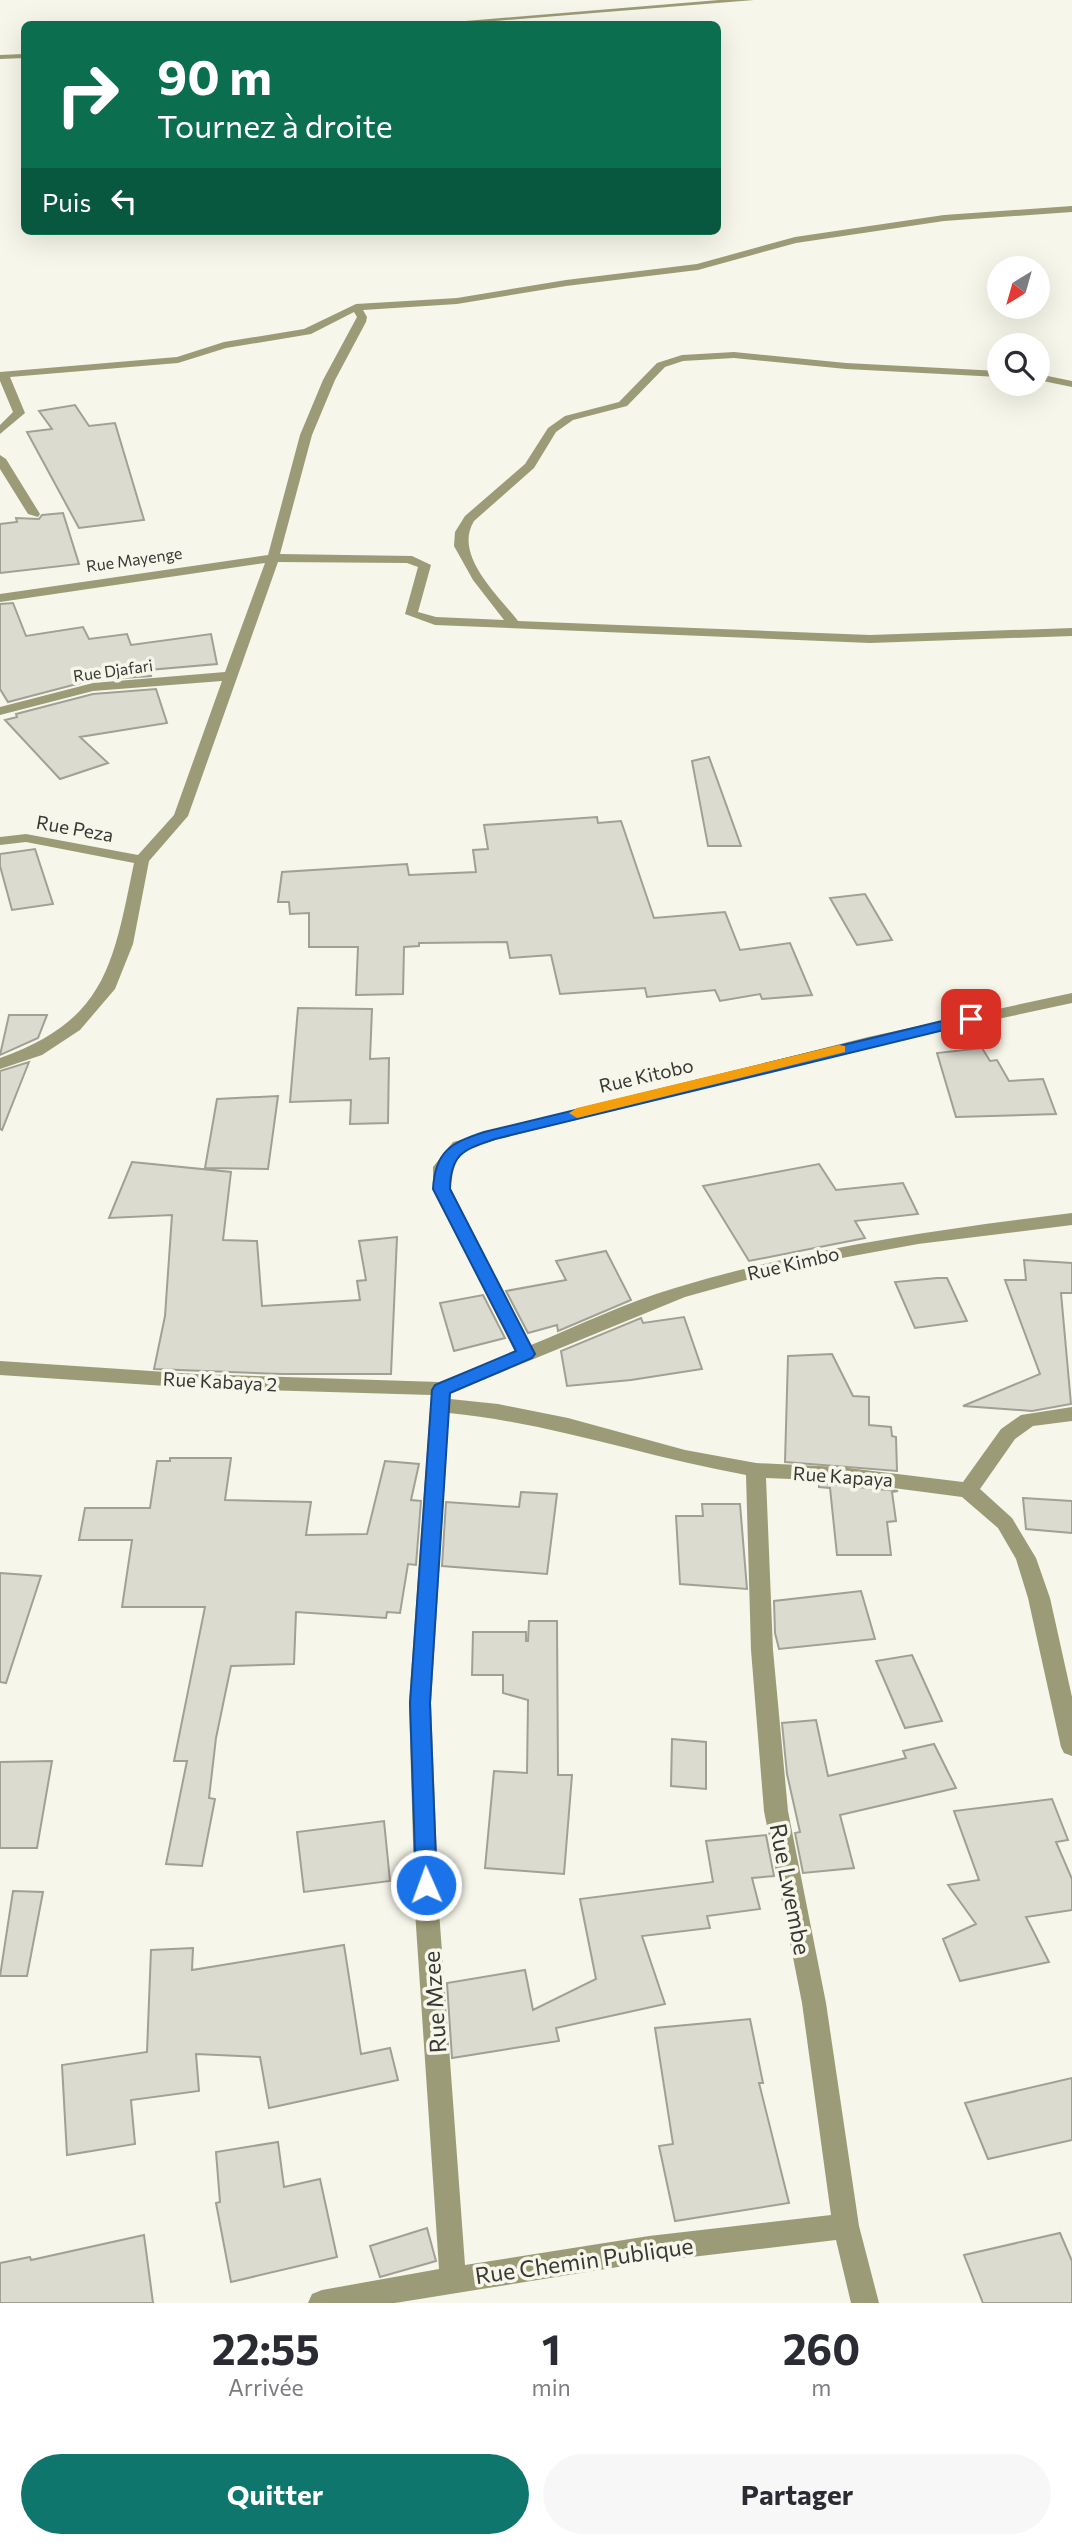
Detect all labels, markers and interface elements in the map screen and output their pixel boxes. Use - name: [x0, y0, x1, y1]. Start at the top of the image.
- text: 90 m: [157, 45, 272, 105]
- icon: right: [42, 49, 133, 140]
- text: Tournez à droite: [157, 105, 393, 145]
- icon: left: [105, 182, 143, 220]
- text: Puis: [42, 186, 91, 217]
- north arrow: [987, 256, 1050, 318]
- map controls: [987, 256, 1050, 396]
- button: search: [987, 333, 1050, 396]
- street label: Rue Mayenge: [85, 543, 183, 575]
- street label: Rue Djafari: [72, 655, 154, 685]
- street label: Rue Peza: [35, 810, 115, 846]
- pin: [941, 989, 1001, 1049]
- icon: arrive: [952, 1000, 990, 1038]
- street label: Rue Kitobo: [597, 1053, 695, 1097]
- street label: Rue Kimbo: [745, 1241, 841, 1285]
- street label: Rue Kabaya 2: [162, 1367, 278, 1395]
- street label: Rue Kapaya: [792, 1461, 894, 1491]
- street label: Rue Lwembe: [765, 1821, 817, 1957]
- position arrow: [389, 1848, 463, 1922]
- street label: Rue Mzee: [416, 1950, 452, 2054]
- street label: Rue Chemin Publique: [473, 2231, 695, 2289]
- text: 22:55: [212, 2322, 320, 2374]
- text: 1: [542, 2322, 561, 2374]
- text: 260: [783, 2322, 860, 2374]
- text: Arrivée: [228, 2373, 304, 2401]
- text: min: [532, 2373, 571, 2401]
- text: m: [811, 2373, 831, 2401]
- button: Quitter: [21, 2454, 529, 2534]
- button: Partager: [543, 2454, 1051, 2534]

